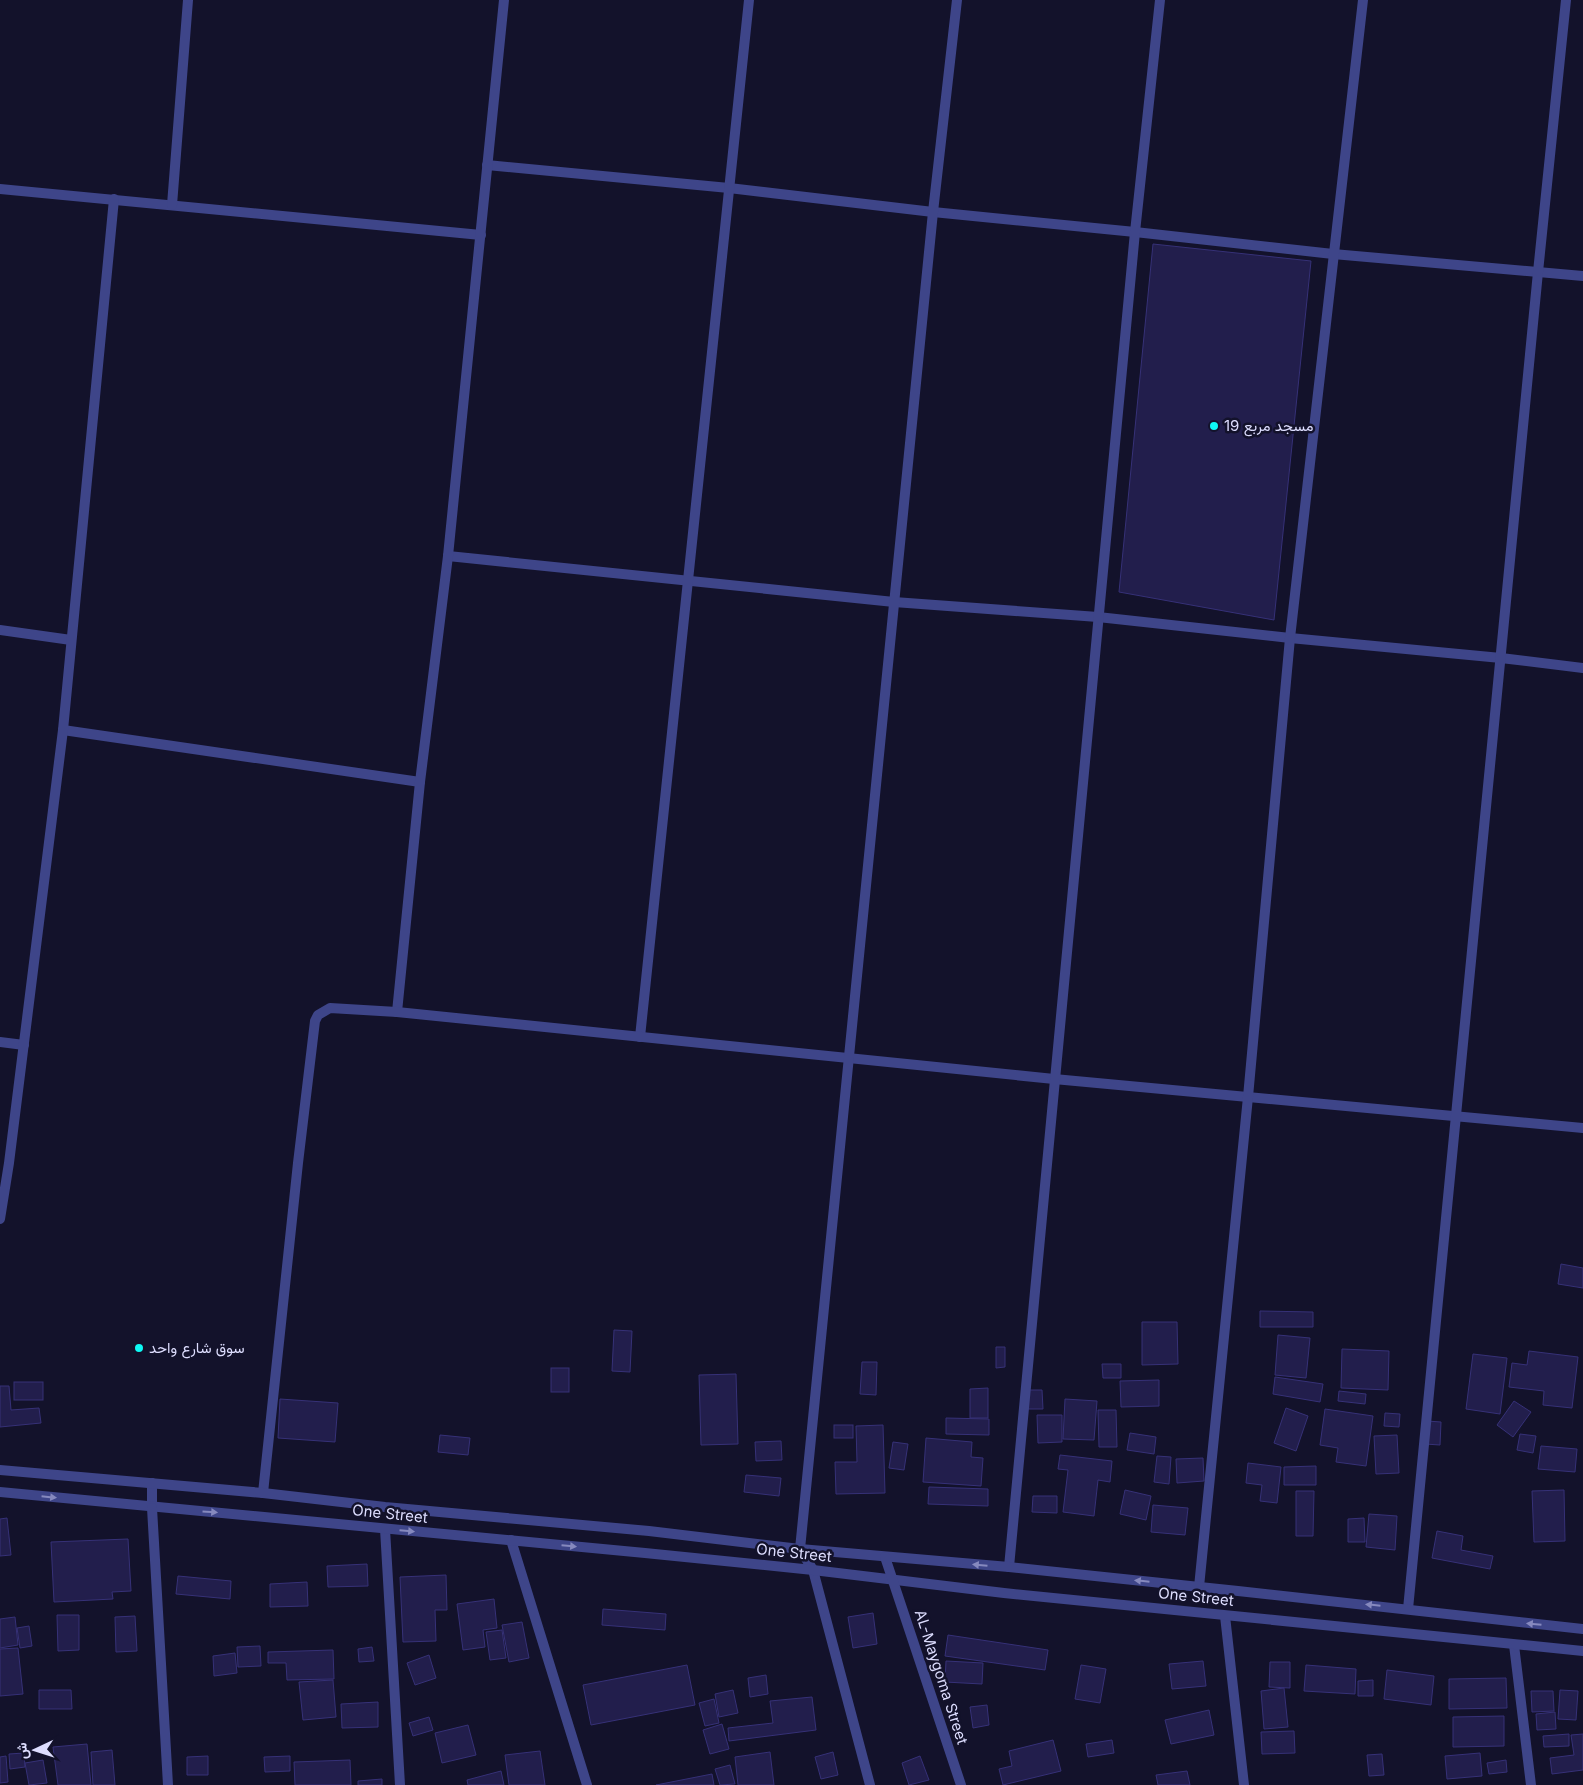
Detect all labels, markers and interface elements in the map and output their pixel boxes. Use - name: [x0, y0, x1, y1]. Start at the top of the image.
- place label: مسجد مربع 19: [1224, 416, 1314, 437]
- marker: مسجد مربع 19: [1208, 420, 1220, 432]
- place label: سوق شارع واحد: [149, 1338, 245, 1359]
- marker: سوق شارع واحد: [133, 1342, 145, 1354]
- one-way arrow: [41, 1493, 57, 1501]
- street label: One Street: [351, 1500, 429, 1527]
- one-way arrow: [203, 1508, 219, 1516]
- one-way arrow: [399, 1527, 415, 1535]
- street label: One Street: [755, 1539, 833, 1566]
- one-way arrow: [561, 1542, 577, 1550]
- one-way arrow: [972, 1561, 988, 1569]
- one-way arrow: [1134, 1577, 1150, 1585]
- street label: One Street: [1157, 1583, 1235, 1610]
- one-way arrow: [1365, 1601, 1381, 1609]
- street label: AL-Maygoma Street: [911, 1607, 972, 1747]
- one-way arrow: [1526, 1620, 1542, 1628]
- north arrow: [10, 1725, 60, 1775]
- text: ش: [12, 1742, 32, 1760]

